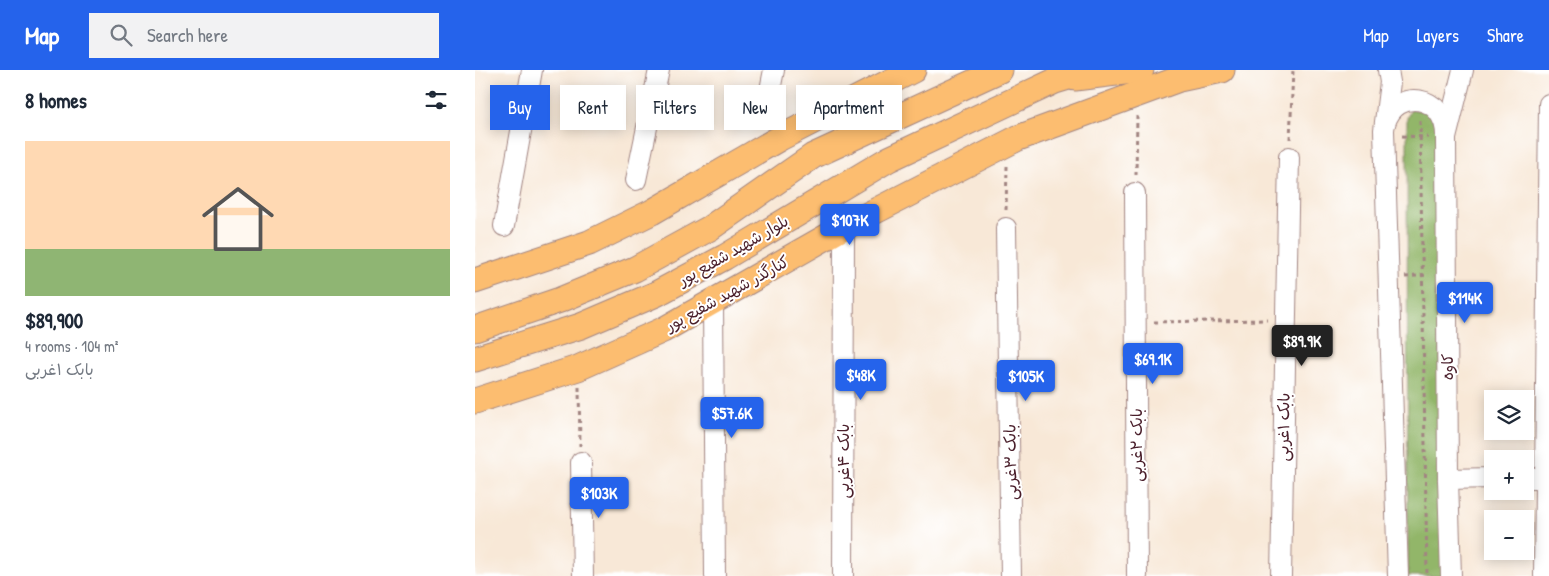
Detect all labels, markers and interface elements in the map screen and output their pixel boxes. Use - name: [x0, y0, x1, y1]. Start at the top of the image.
- search box: [89, 13, 439, 58]
- text: Map: [25, 19, 59, 51]
- icon: search: [107, 21, 135, 49]
- text: Search here: [147, 22, 228, 48]
- text: Map: [1363, 23, 1389, 48]
- text: Layers: [1417, 23, 1459, 48]
- text: Share: [1487, 23, 1524, 48]
- chip: Buy: [490, 85, 550, 130]
- chip: Rent: [560, 85, 626, 130]
- chip: Filters: [636, 85, 714, 130]
- chip: New: [724, 85, 786, 130]
- chip: Apartment: [796, 85, 902, 130]
- text: 8 homes: [25, 86, 87, 115]
- icon: filters: [422, 86, 450, 114]
- icon: home: [193, 174, 283, 264]
- pin: $107K: [815, 204, 885, 246]
- street label: بلوار شهید شفیع پور: [672, 209, 793, 292]
- text: $107K: [831, 209, 869, 231]
- street label: کنارگذر شهید شفیع پور: [660, 250, 793, 338]
- pin: $114K: [1430, 282, 1500, 324]
- text: $114K: [1448, 287, 1482, 309]
- text: $89,900: [25, 306, 83, 335]
- pin: $89.9K: [1261, 324, 1343, 367]
- text: $89.9K: [1283, 330, 1321, 352]
- text: 4 rooms · 104 m²: [25, 335, 119, 357]
- pin: $69.1K: [1112, 342, 1194, 385]
- text: $69.1K: [1134, 348, 1172, 370]
- street label: کاوه: [1436, 354, 1458, 380]
- text: بابک ۱غربی: [25, 358, 94, 380]
- pin: $48K: [831, 358, 891, 401]
- pin: $105K: [991, 360, 1061, 402]
- text: $48K: [846, 364, 876, 386]
- text: $105K: [1008, 365, 1044, 387]
- map controls: [1484, 390, 1534, 560]
- button: layers: [1484, 390, 1534, 440]
- street label: بابک ۱غربی: [1271, 392, 1295, 462]
- pin: $57.6K: [691, 396, 773, 439]
- text: $57.6K: [712, 402, 752, 424]
- street label: بابک ۲غربی: [1125, 408, 1147, 482]
- street label: بابک ۴غربی: [832, 424, 854, 498]
- street label: بابک ۳غربی: [998, 424, 1022, 500]
- button: +: [1484, 450, 1534, 500]
- pin: $103K: [564, 476, 634, 519]
- text: $103K: [581, 482, 617, 504]
- button: −: [1484, 510, 1534, 560]

